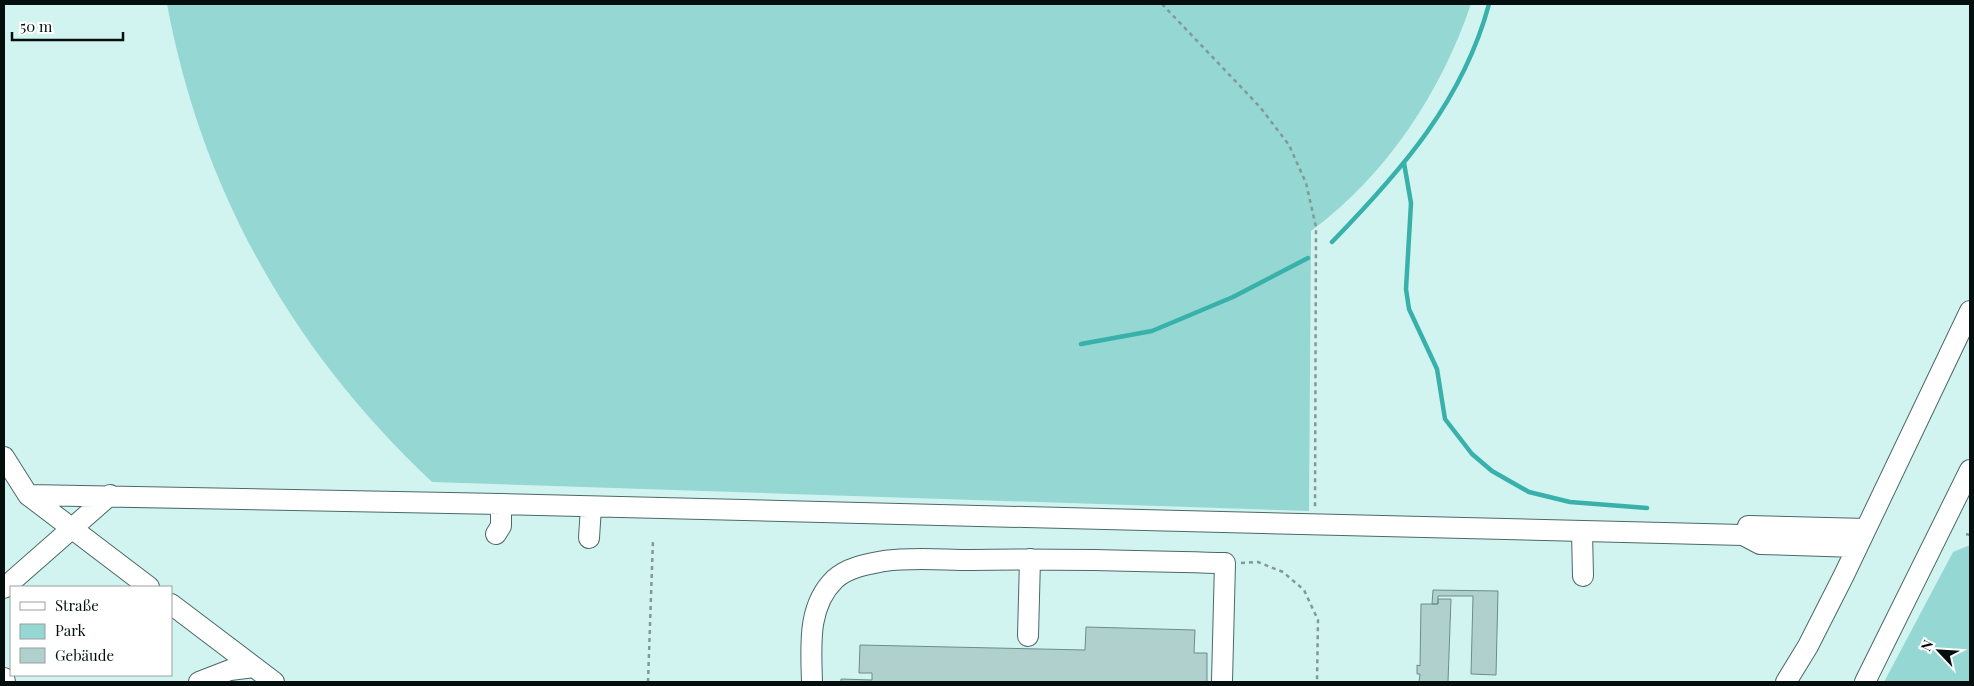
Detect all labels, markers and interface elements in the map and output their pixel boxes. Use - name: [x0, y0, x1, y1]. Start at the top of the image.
- scale bar: [12, 10, 124, 42]
- text: 50 m: [20, 16, 53, 36]
- legend: [10, 586, 172, 676]
- text: Straße: [55, 595, 99, 615]
- text: Park: [55, 620, 87, 640]
- north arrow: [1914, 626, 1964, 676]
- text: N: [1916, 637, 1938, 654]
- text: Gebäude: [55, 645, 114, 665]

